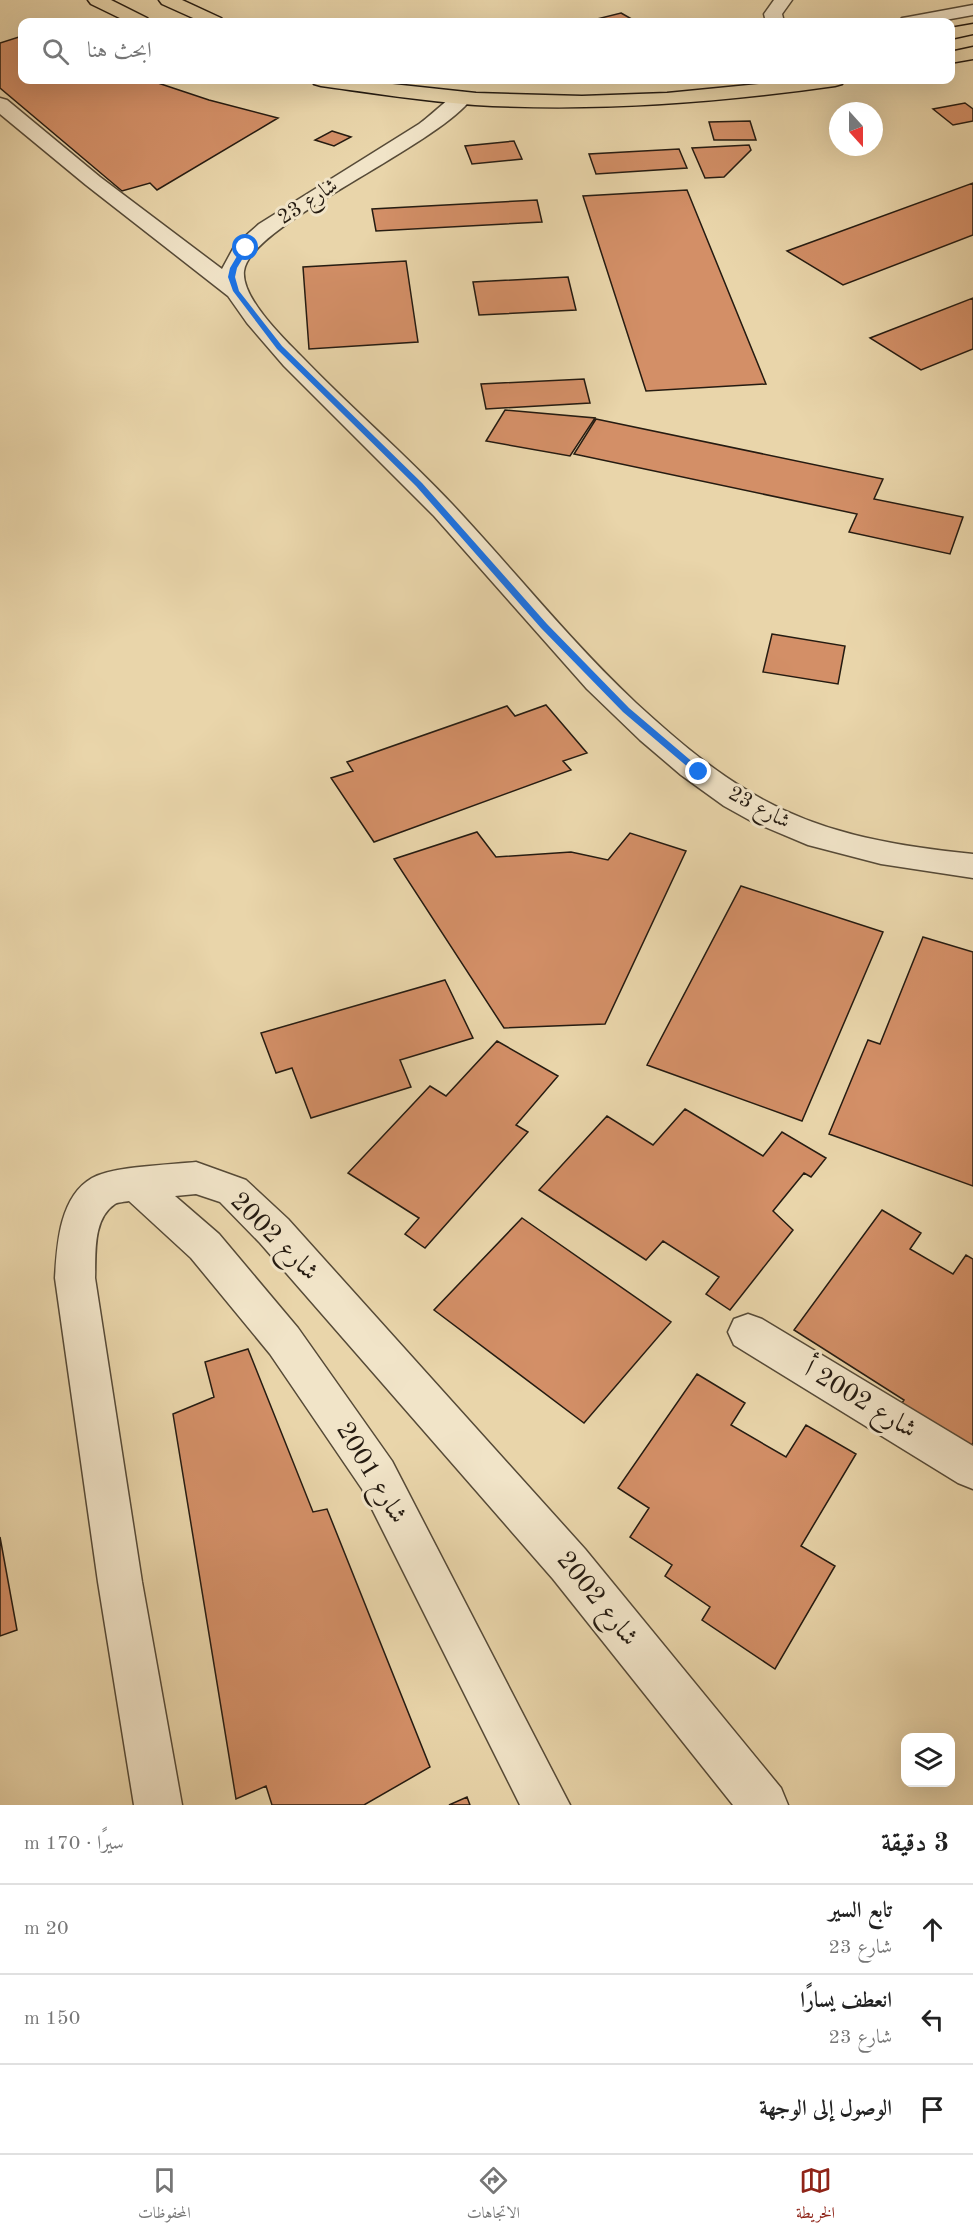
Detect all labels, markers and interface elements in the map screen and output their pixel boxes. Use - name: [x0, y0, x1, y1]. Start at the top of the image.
- search box: [18, 18, 955, 84]
- icon: search: [39, 35, 72, 68]
- text: ابحث هنا: [87, 40, 152, 62]
- north arrow: [829, 102, 883, 156]
- street label: شارع 23: [274, 175, 345, 234]
- route start: [232, 234, 258, 260]
- route end: [685, 758, 711, 784]
- street label: شارع 23: [722, 783, 793, 838]
- street label: شارع 2002: [220, 1188, 323, 1291]
- street label: شارع 2002 أ: [796, 1351, 924, 1450]
- street label: شارع 2001: [325, 1418, 411, 1532]
- street label: شارع 2002: [546, 1547, 643, 1655]
- map controls: [901, 1733, 955, 1787]
- button: layers: [901, 1733, 955, 1787]
- text: 3 دقيقة: [881, 1831, 949, 1857]
- text: سيرًا · 170 m: [24, 1834, 124, 1854]
- text: تابع السير: [828, 1900, 892, 1922]
- icon: ahead: [916, 1913, 949, 1946]
- text: 20 m: [24, 1919, 69, 1939]
- text: شارع 23: [828, 1938, 892, 1958]
- text: انعطف يسارًا: [800, 1990, 892, 2012]
- icon: left: [916, 2003, 949, 2036]
- text: 150 m: [24, 2009, 80, 2029]
- text: شارع 23: [828, 2028, 892, 2048]
- icon: arrive: [916, 2093, 949, 2126]
- text: الوصول إلى الوجهة: [759, 2098, 892, 2120]
- tab: المحفوظات: [138, 2164, 191, 2228]
- tab: الاتجاهات: [467, 2164, 520, 2228]
- tab: الخريطة: [796, 2164, 835, 2228]

